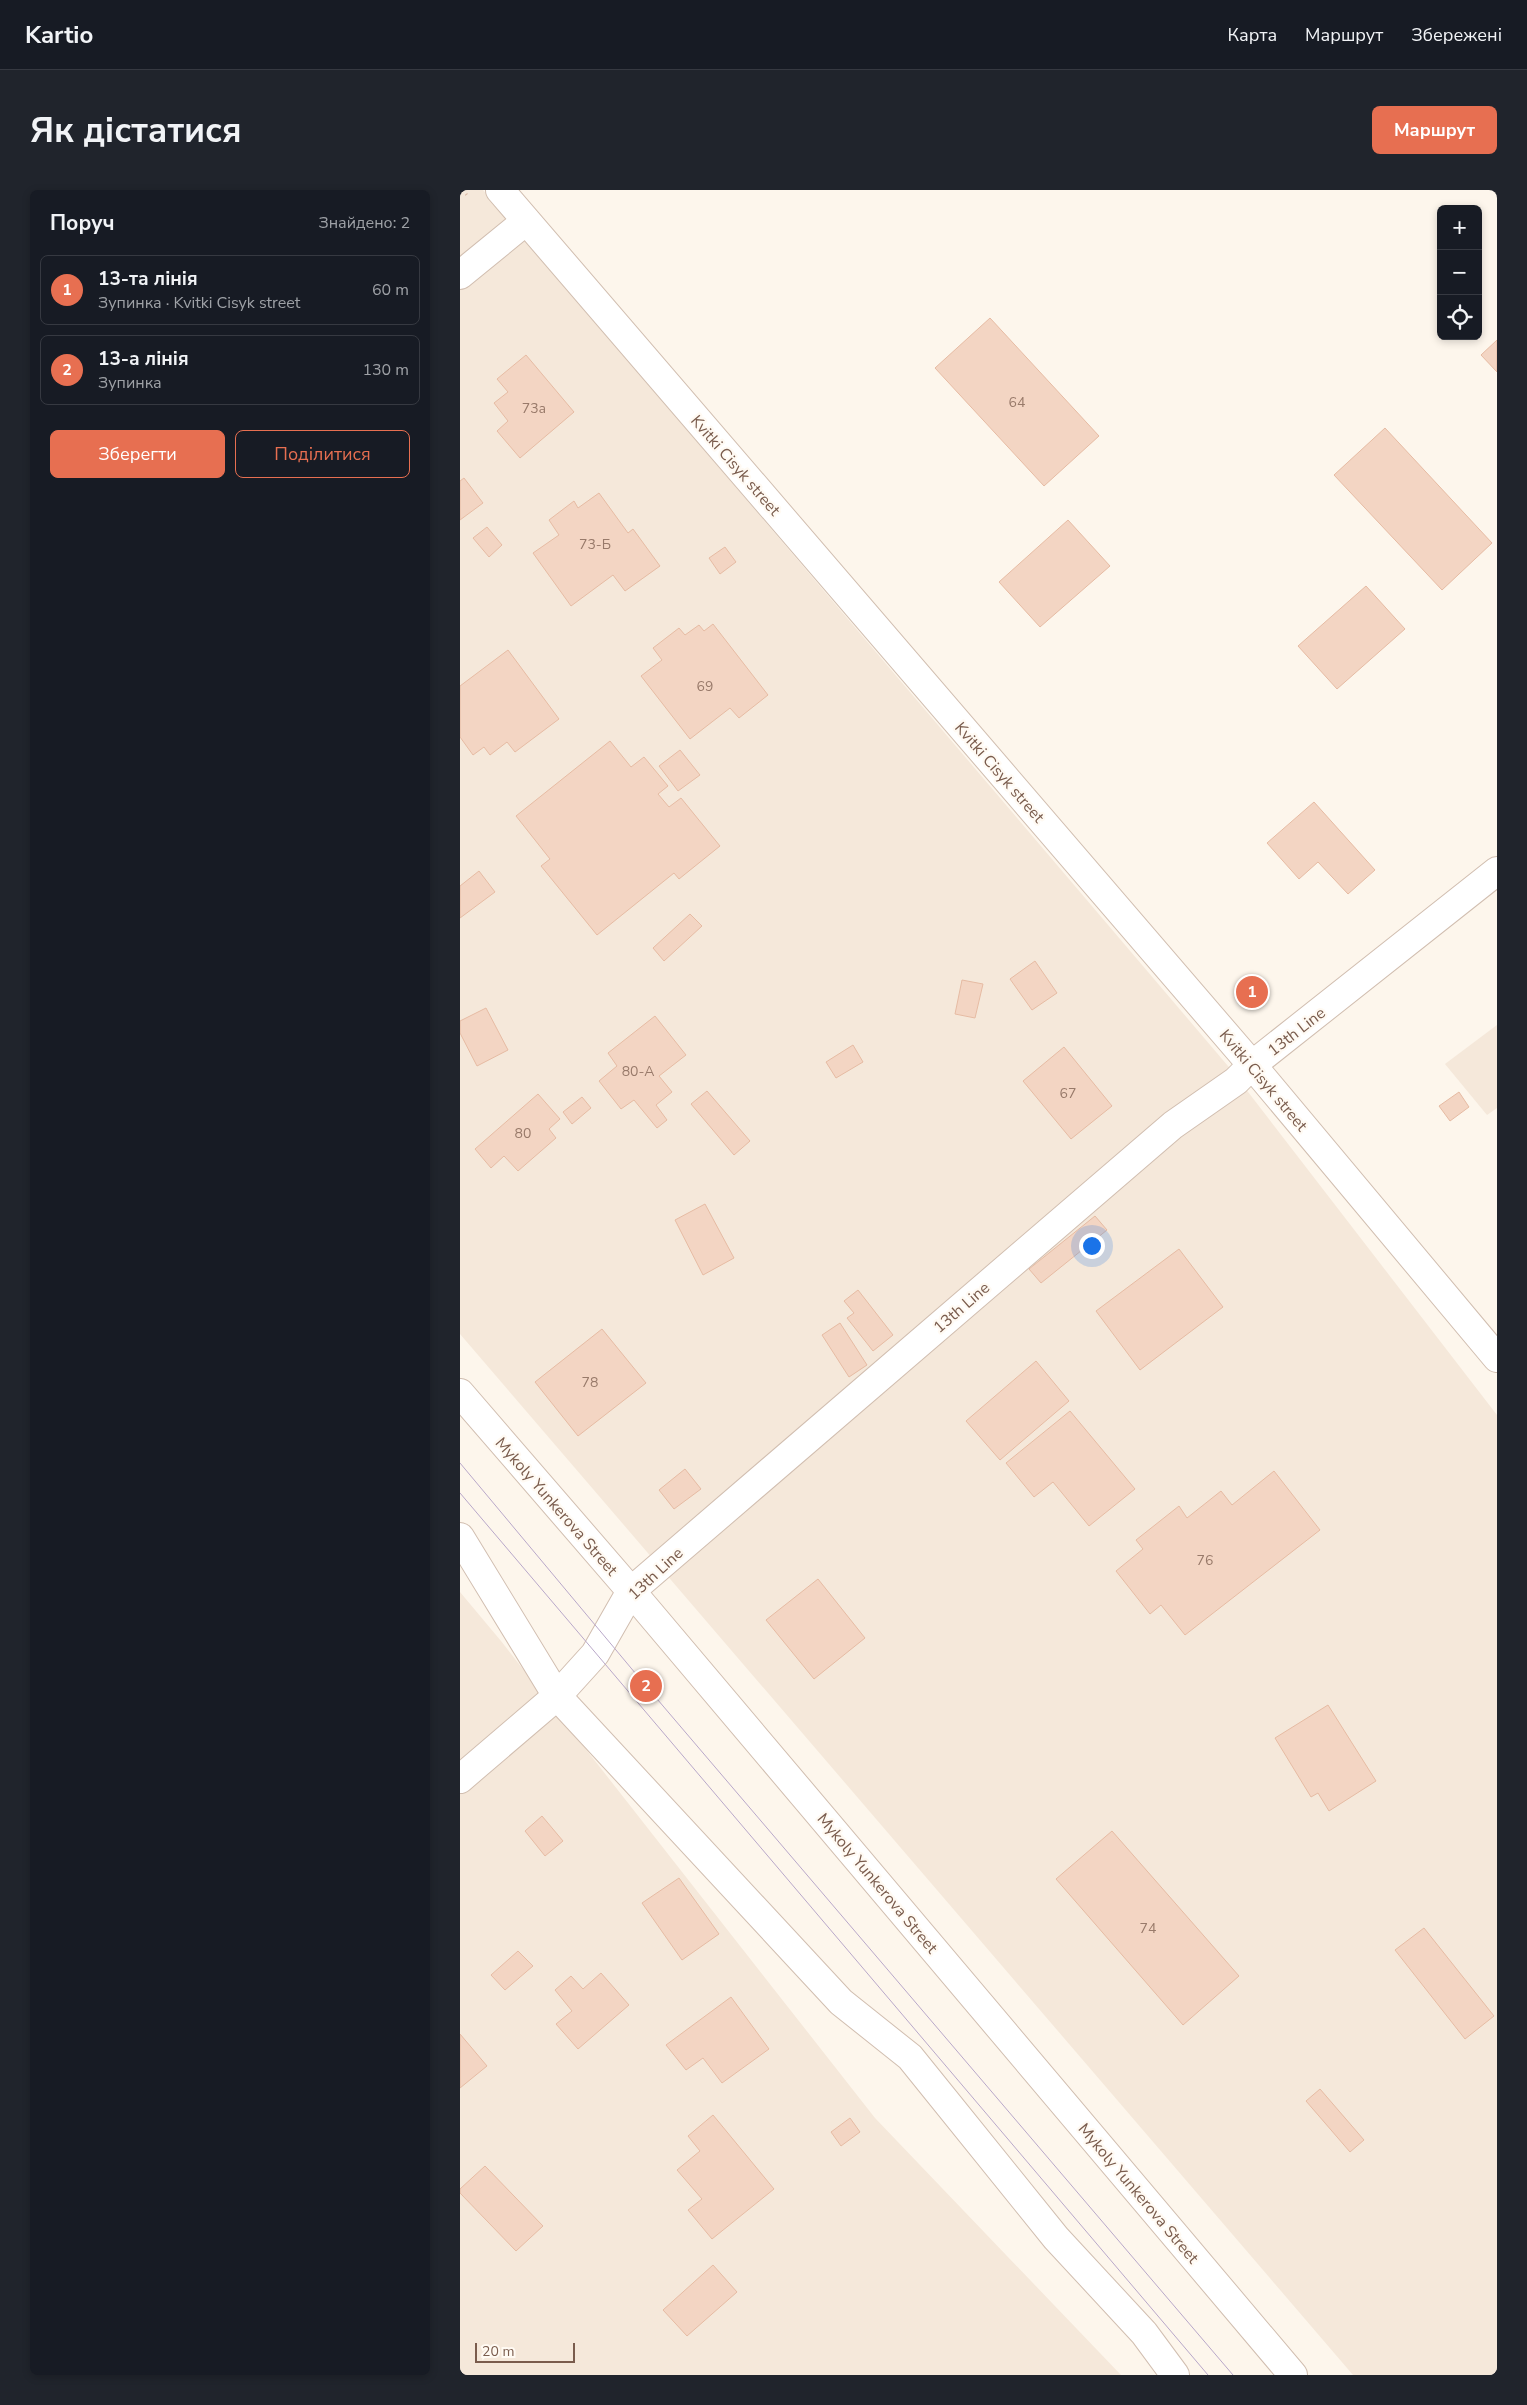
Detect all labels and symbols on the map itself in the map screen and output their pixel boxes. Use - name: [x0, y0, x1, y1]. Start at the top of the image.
- house number: 64: [1009, 393, 1025, 412]
- house number: 73а: [522, 399, 546, 418]
- street label: Kvitki Cisyk street: [685, 411, 785, 521]
- house number: 73-Б: [579, 535, 611, 554]
- house number: 69: [697, 677, 713, 696]
- street label: Kvitki Cisyk street: [949, 718, 1049, 828]
- pin: 1: [1236, 973, 1268, 1011]
- street label: 13th Line: [1263, 1002, 1330, 1061]
- street label: Kvitki Cisyk street: [1214, 1025, 1313, 1137]
- house number: 80-А: [622, 1062, 654, 1081]
- house number: 67: [1060, 1084, 1076, 1103]
- house number: 80: [515, 1124, 531, 1143]
- your location: [1079, 1233, 1105, 1259]
- street label: 13th Line: [929, 1277, 995, 1338]
- house number: 78: [582, 1373, 598, 1392]
- street label: Mykoly Yunkerova Street: [490, 1433, 623, 1581]
- street label: 13th Line: [623, 1542, 688, 1605]
- house number: 76: [1197, 1551, 1213, 1570]
- pin: 2: [630, 1667, 662, 1705]
- street label: Mykoly Yunkerova Street: [812, 1809, 943, 1959]
- house number: 74: [1140, 1919, 1156, 1938]
- street label: Mykoly Yunkerova Street: [1073, 2119, 1204, 2269]
- scale bar: [475, 2340, 575, 2363]

